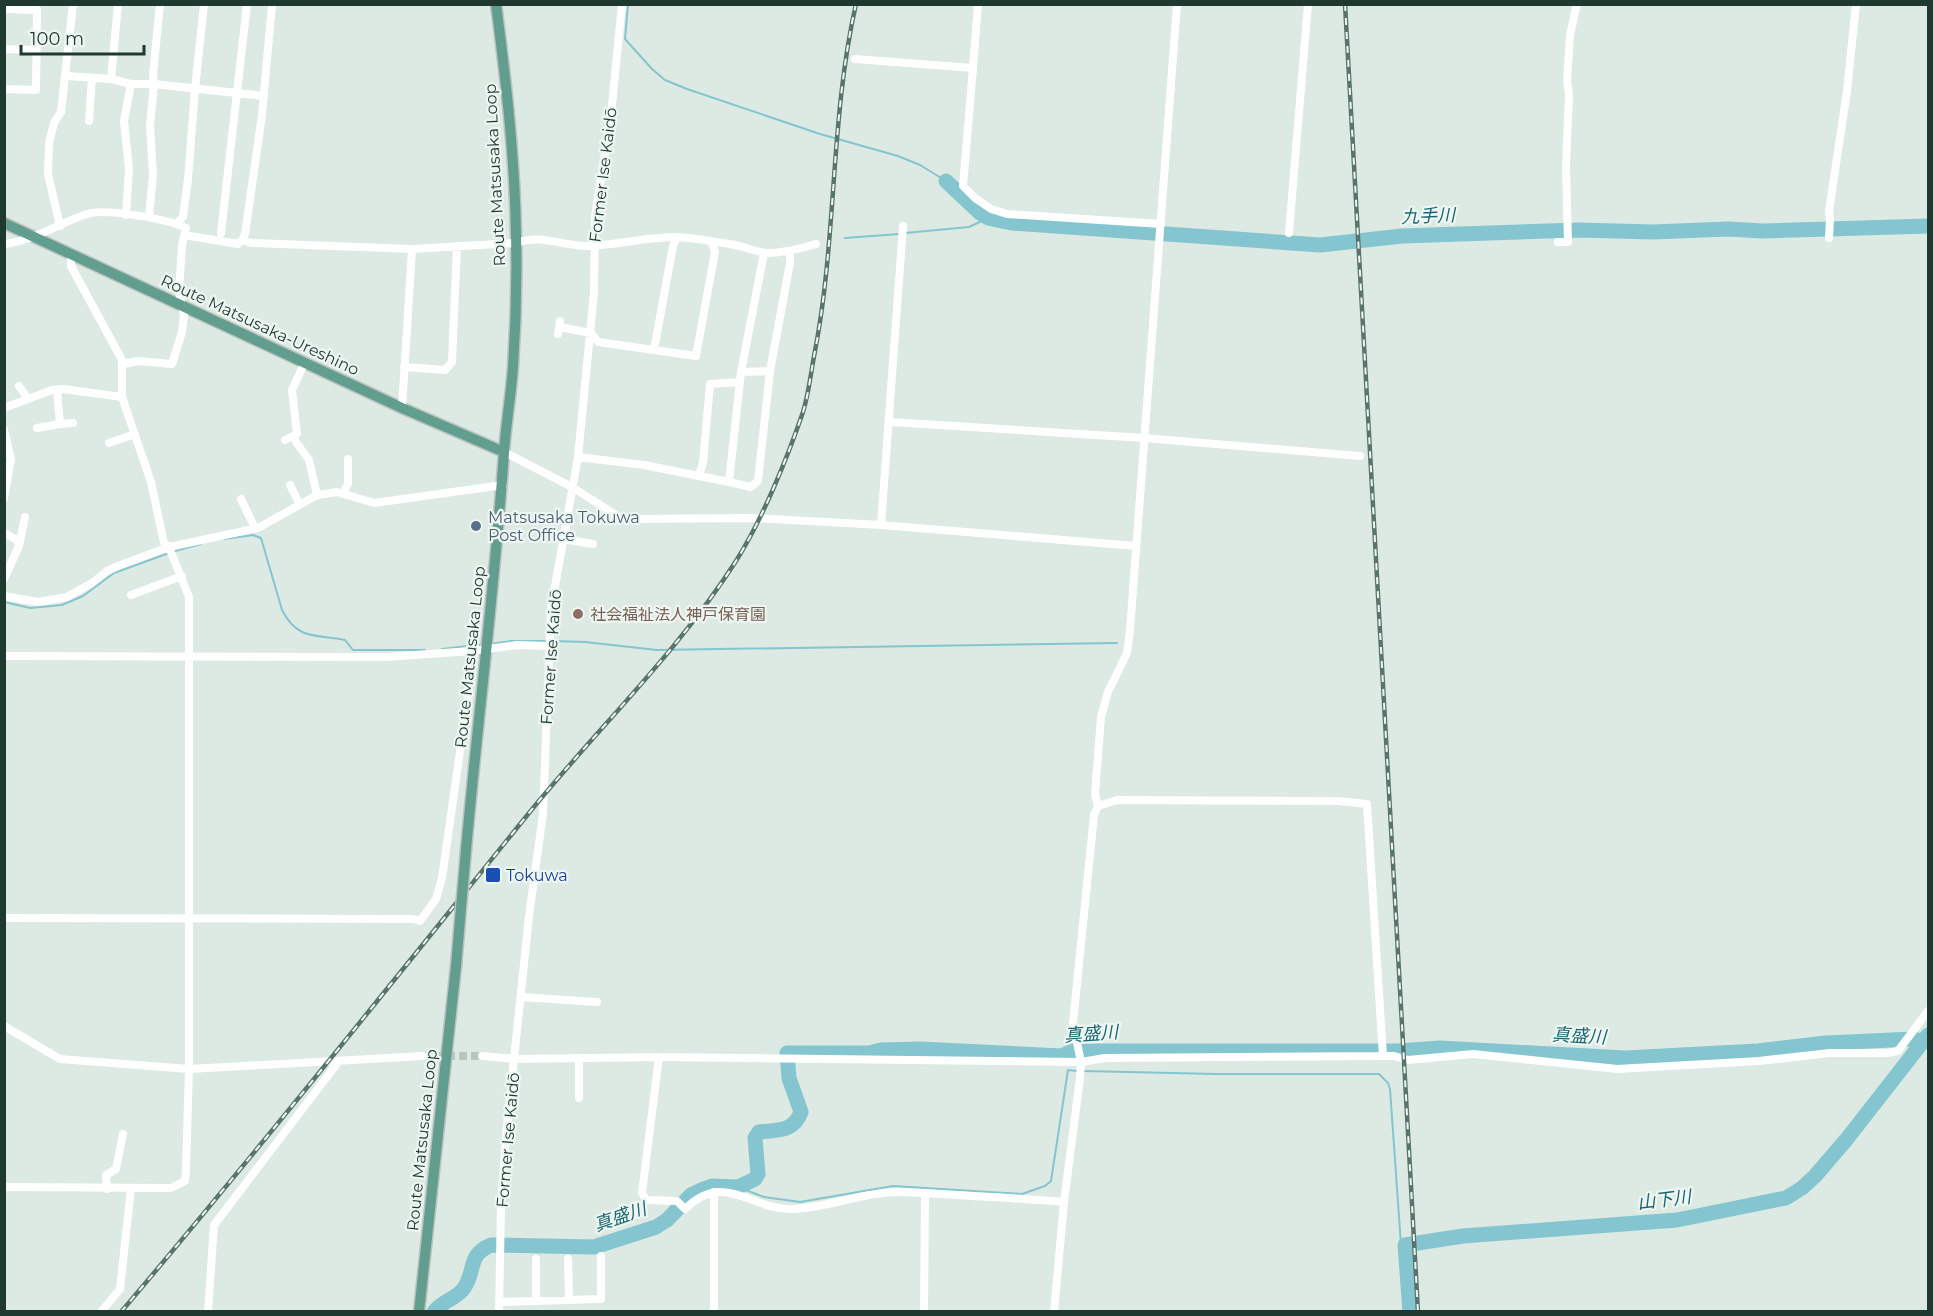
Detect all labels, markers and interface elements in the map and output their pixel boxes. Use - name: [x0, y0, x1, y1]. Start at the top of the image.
- scale bar: [21, 18, 144, 56]
- text: 100 m: [30, 28, 84, 50]
- street label: Route Matsusaka Loop: [481, 83, 509, 267]
- street label: Former Ise Kaidō: [585, 106, 621, 244]
- water label: 九手川: [1401, 204, 1457, 228]
- street label: Route Matsusaka-Ureshino: [158, 271, 362, 379]
- place label: Matsusaka Tokuwa Post Office: [488, 508, 640, 545]
- marker: Matsusaka Tokuwa Post Office: [469, 519, 483, 533]
- street label: Route Matsusaka Loop: [451, 565, 489, 749]
- street label: Former Ise Kaidō: [537, 589, 565, 725]
- place label: 社会福祉法人神戸保育園: [590, 605, 766, 624]
- marker: 社会福祉法人神戸保育園: [571, 607, 585, 621]
- marker: Tokuwa: [484, 866, 502, 884]
- place label: Tokuwa: [506, 866, 568, 885]
- water label: 真盛川: [1063, 1021, 1121, 1047]
- water label: 真盛川: [1551, 1024, 1609, 1049]
- street label: Route Matsusaka Loop: [403, 1048, 441, 1232]
- street label: Former Ise Kaidō: [493, 1072, 523, 1208]
- water label: 山下川: [1636, 1186, 1694, 1214]
- water label: 真盛川: [591, 1197, 651, 1236]

